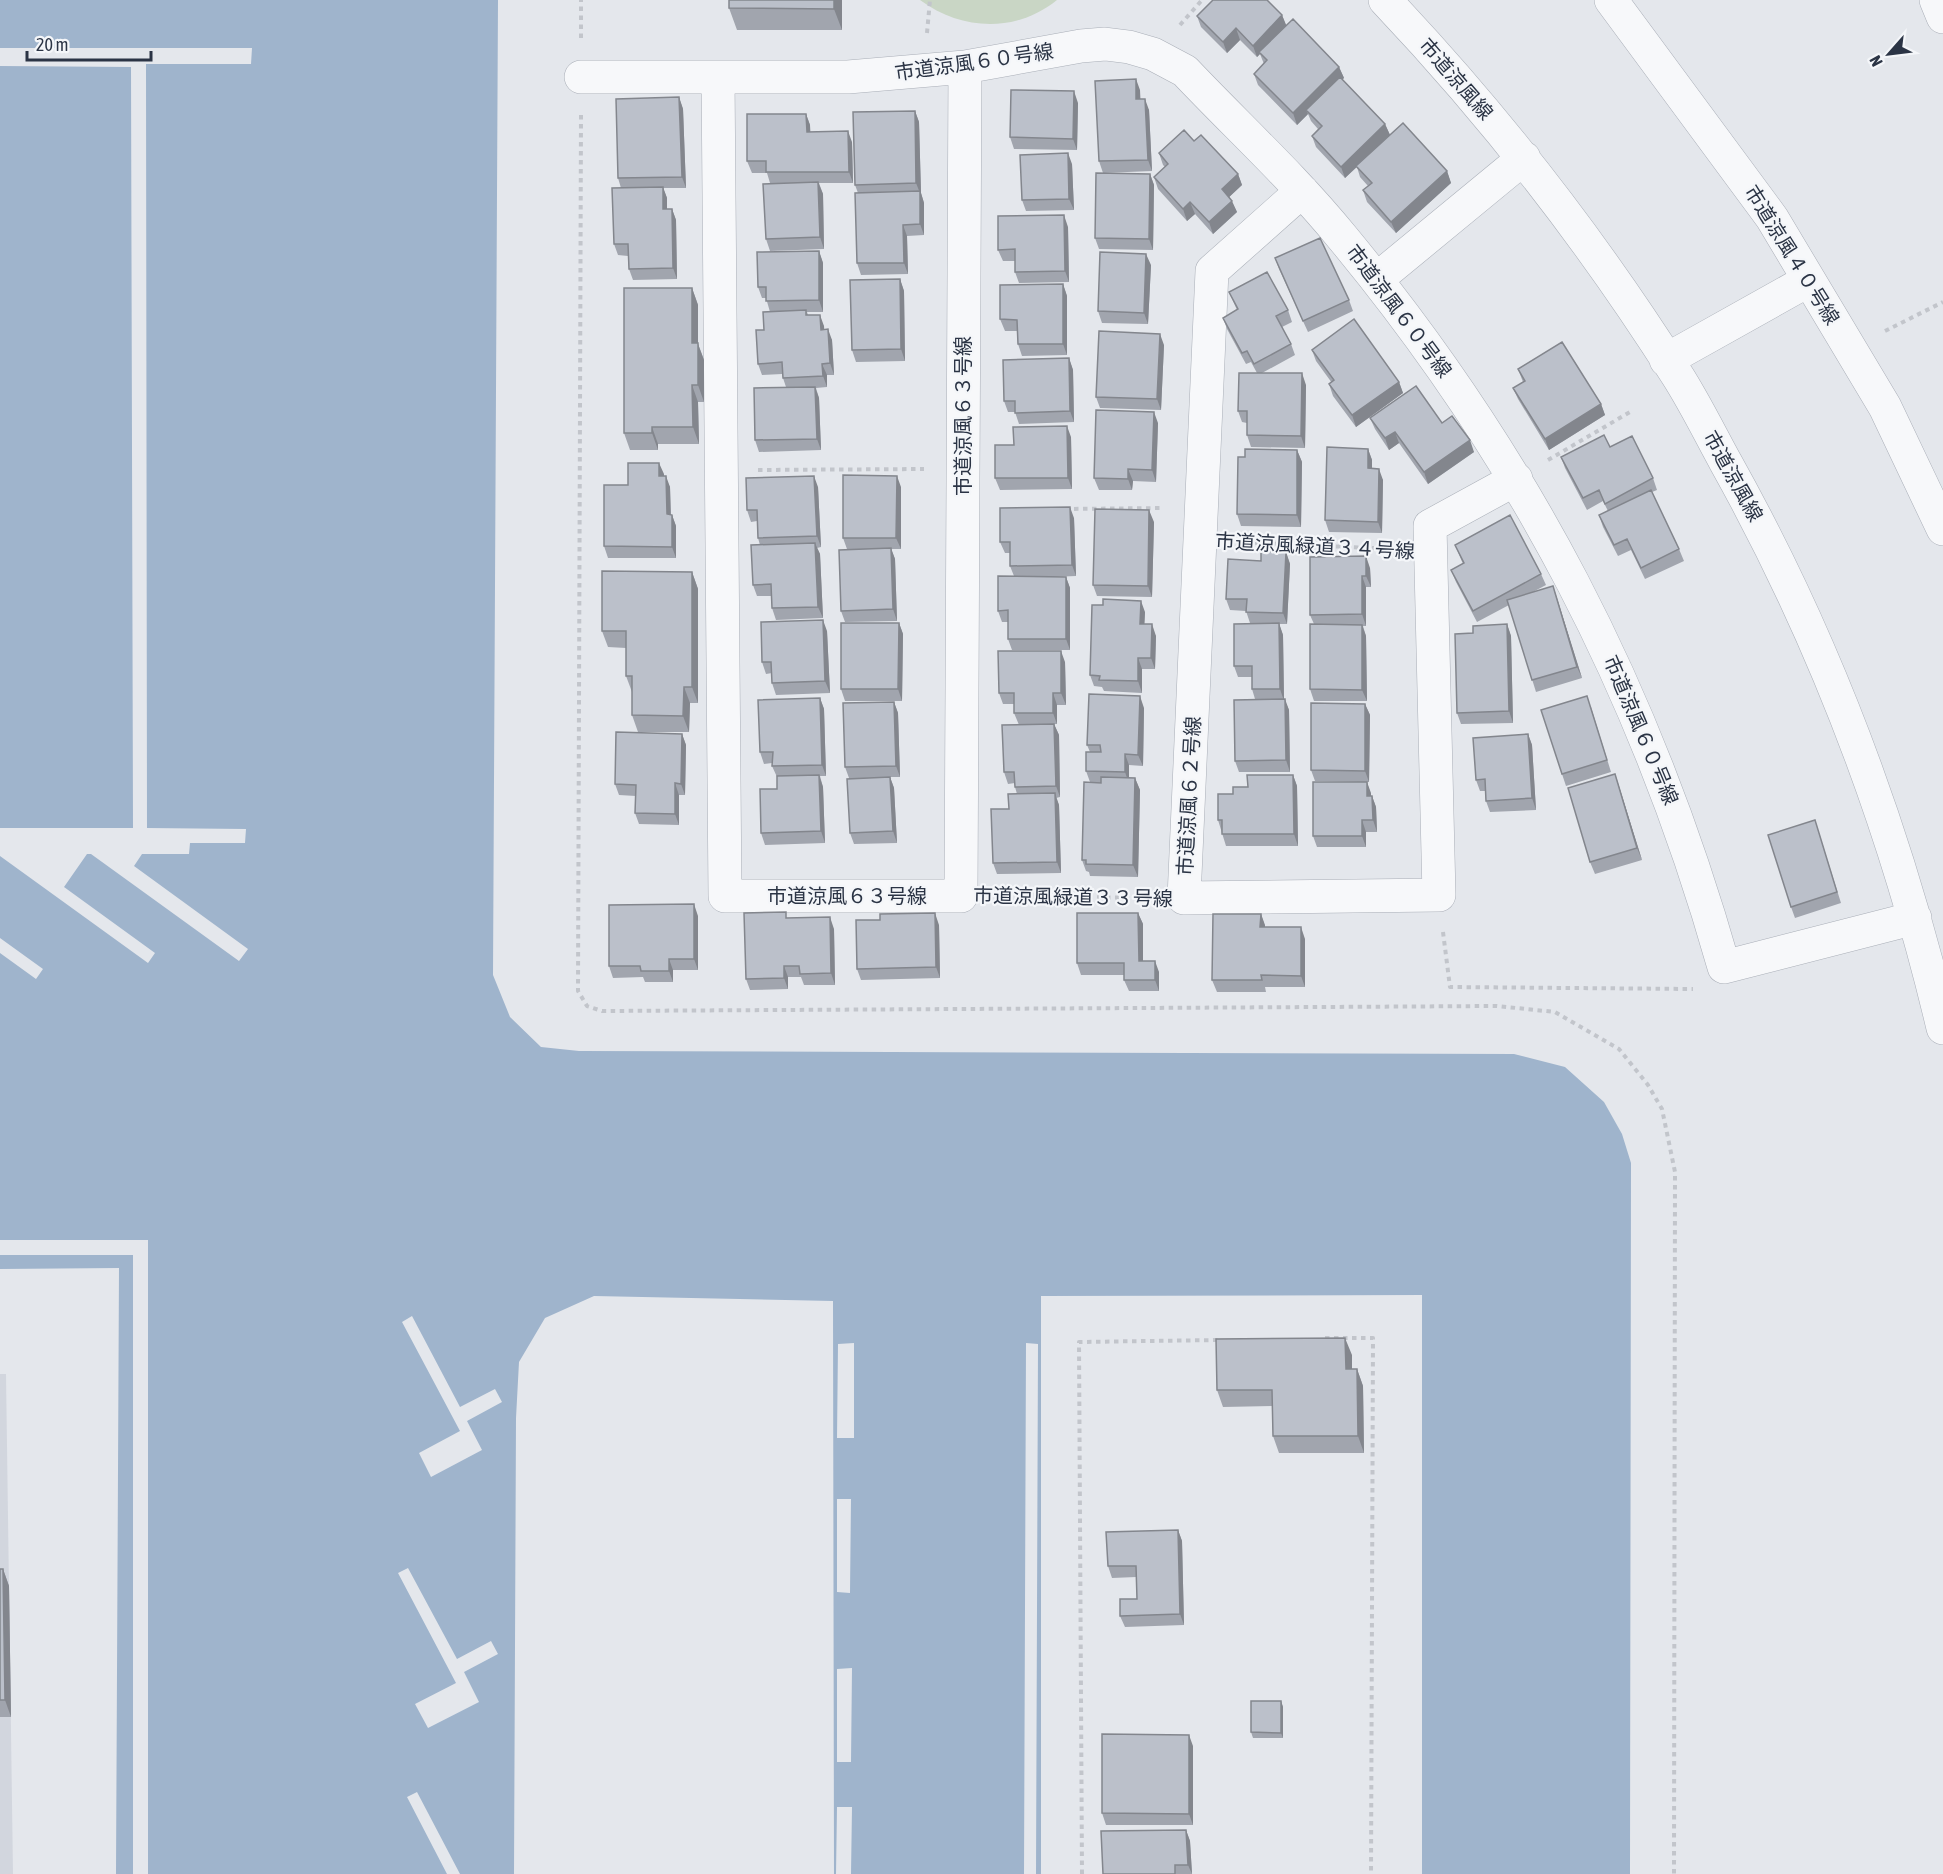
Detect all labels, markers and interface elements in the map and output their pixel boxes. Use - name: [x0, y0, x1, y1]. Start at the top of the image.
- scale bar: [27, 24, 152, 62]
- north arrow: [1859, 24, 1919, 84]
- street label: 市道涼風線: [1415, 33, 1498, 124]
- text: 20 m: [36, 34, 68, 55]
- street label: 市道涼風６０号線: [893, 39, 1055, 84]
- text: N: [1866, 53, 1886, 69]
- street label: 市道涼風４０号線: [1740, 181, 1845, 329]
- street label: 市道涼風６０号線: [1342, 240, 1457, 382]
- street label: 市道涼風６３号線: [951, 336, 974, 496]
- street label: 市道涼風線: [1699, 426, 1768, 525]
- street label: 市道涼風緑道３４号線: [1215, 529, 1415, 562]
- street label: 市道涼風６０号線: [1600, 652, 1683, 808]
- street label: 市道涼風６２号線: [1173, 715, 1204, 876]
- street label: 市道涼風緑道３３号線: [973, 883, 1173, 910]
- street label: 市道涼風６３号線: [767, 884, 927, 907]

